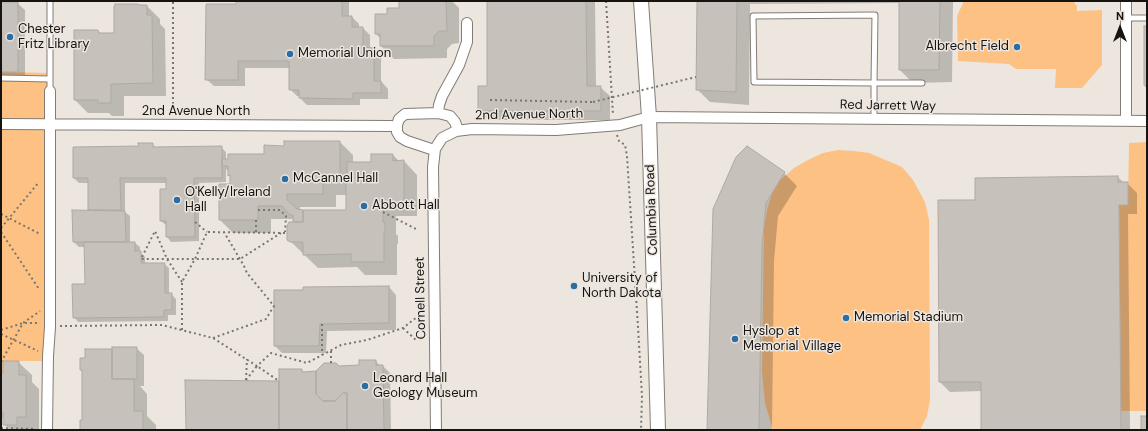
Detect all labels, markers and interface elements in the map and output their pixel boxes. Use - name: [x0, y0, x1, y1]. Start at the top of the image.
- north arrow: [1100, 8, 1140, 48]
- text: N: [1116, 9, 1124, 23]
- place label: Chester Fritz Library: [18, 22, 89, 53]
- marker: Chester Fritz Library: [5, 32, 15, 42]
- place label: Albrecht Field: [925, 39, 1009, 55]
- marker: Albrecht Field: [1012, 42, 1022, 52]
- place label: Memorial Union: [298, 46, 391, 62]
- marker: Memorial Union: [285, 49, 295, 59]
- street label: Red Jarrett Way: [840, 97, 936, 115]
- street label: 2nd Avenue North: [142, 104, 250, 120]
- street label: 2nd Avenue North: [475, 106, 583, 124]
- street label: Columbia Road: [643, 164, 661, 256]
- place label: McCannel Hall: [293, 171, 378, 187]
- marker: McCannel Hall: [280, 174, 290, 184]
- place label: O'Kelly/Ireland Hall: [185, 185, 271, 216]
- marker: O'Kelly/Ireland Hall: [172, 195, 182, 205]
- place label: Abbott Hall: [372, 198, 440, 214]
- marker: Abbott Hall: [359, 201, 369, 211]
- street label: Cornell Street: [412, 256, 430, 340]
- place label: University of North Dakota: [582, 271, 661, 302]
- marker: University of North Dakota: [569, 281, 579, 291]
- place label: Memorial Stadium: [854, 310, 963, 326]
- marker: Memorial Stadium: [841, 313, 851, 323]
- place label: Hyslop at Memorial Village: [743, 324, 841, 355]
- marker: Hyslop at Memorial Village: [730, 334, 740, 344]
- place label: Leonard Hall Geology Museum: [373, 371, 478, 402]
- marker: Leonard Hall Geology Museum: [360, 381, 370, 391]

